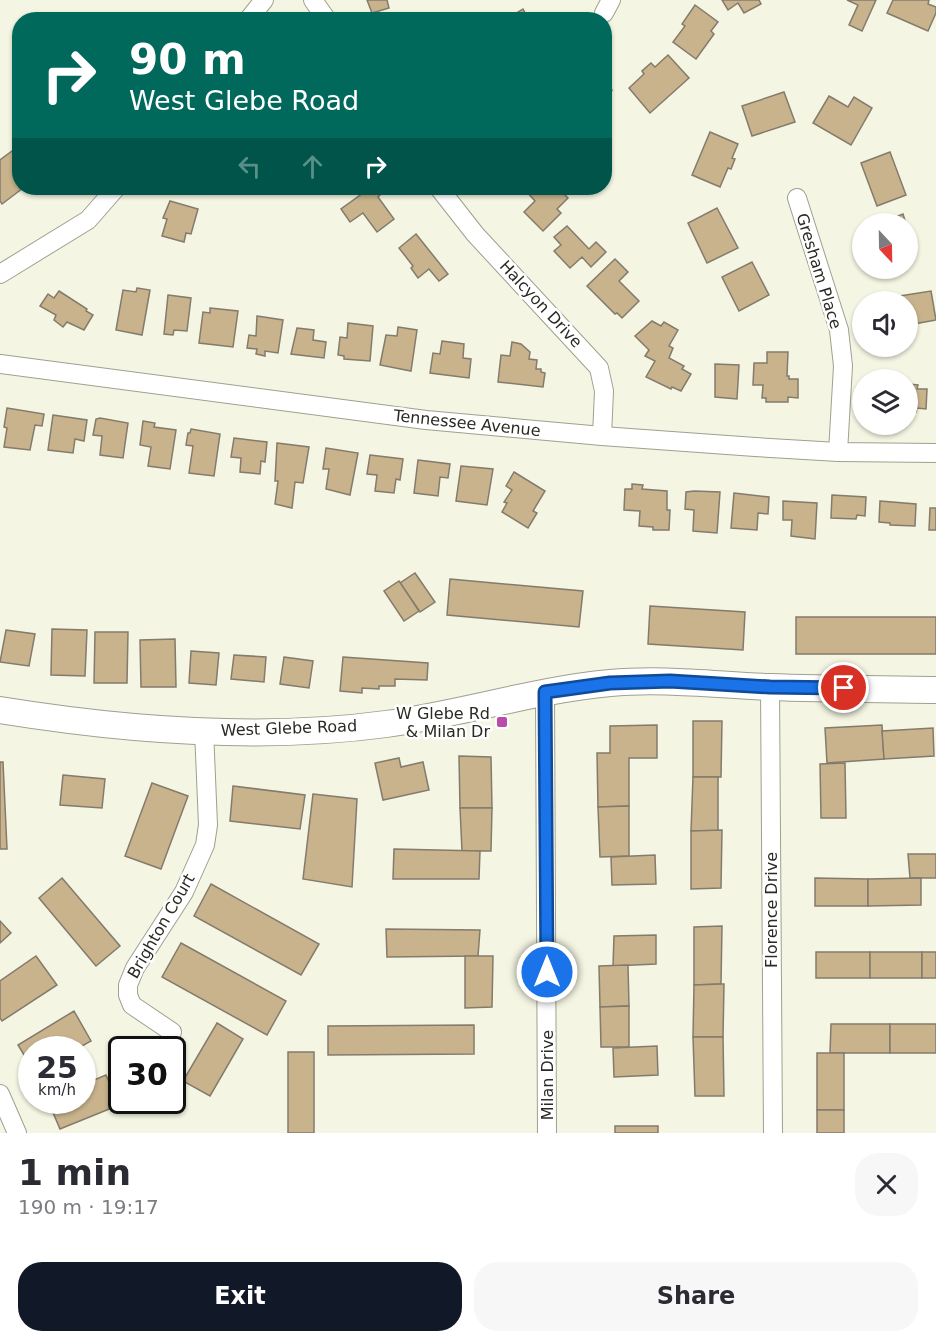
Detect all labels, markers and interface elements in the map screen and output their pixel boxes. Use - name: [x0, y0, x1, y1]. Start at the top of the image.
- text: 90 m: [129, 35, 246, 84]
- icon: right: [30, 36, 108, 114]
- text: West Glebe Road: [129, 85, 359, 116]
- icon: left: [233, 150, 266, 183]
- icon: ahead: [296, 150, 329, 183]
- icon: right: [359, 150, 392, 183]
- street label: Gresham Place: [792, 211, 846, 331]
- north arrow: [852, 213, 918, 279]
- map controls: [852, 213, 918, 435]
- street label: Halcyon Drive: [496, 256, 586, 352]
- button: sound: [852, 291, 918, 357]
- button: layers: [852, 369, 918, 435]
- street label: Tennessee Avenue: [391, 406, 542, 440]
- pin: [818, 662, 869, 713]
- icon: arrive: [827, 671, 860, 704]
- place label: W Glebe Rd & Milan Dr: [396, 704, 490, 741]
- marker: W Glebe Rd & Milan Dr: [495, 715, 509, 729]
- street label: West Glebe Road: [221, 716, 357, 740]
- street label: Florence Drive: [762, 852, 781, 968]
- street label: Brighton Court: [123, 870, 199, 982]
- position arrow: [515, 940, 579, 1004]
- street label: Milan Drive: [538, 1030, 557, 1120]
- speed limit sign: 30: [108, 1036, 186, 1114]
- text: 25: [36, 1050, 78, 1085]
- text: km/h: [38, 1081, 76, 1099]
- text: 1 min: [18, 1152, 131, 1193]
- button: close: [855, 1153, 918, 1216]
- text: 190 m · 19:17: [18, 1195, 159, 1219]
- button: Exit: [18, 1262, 462, 1331]
- button: Share: [474, 1262, 918, 1331]

